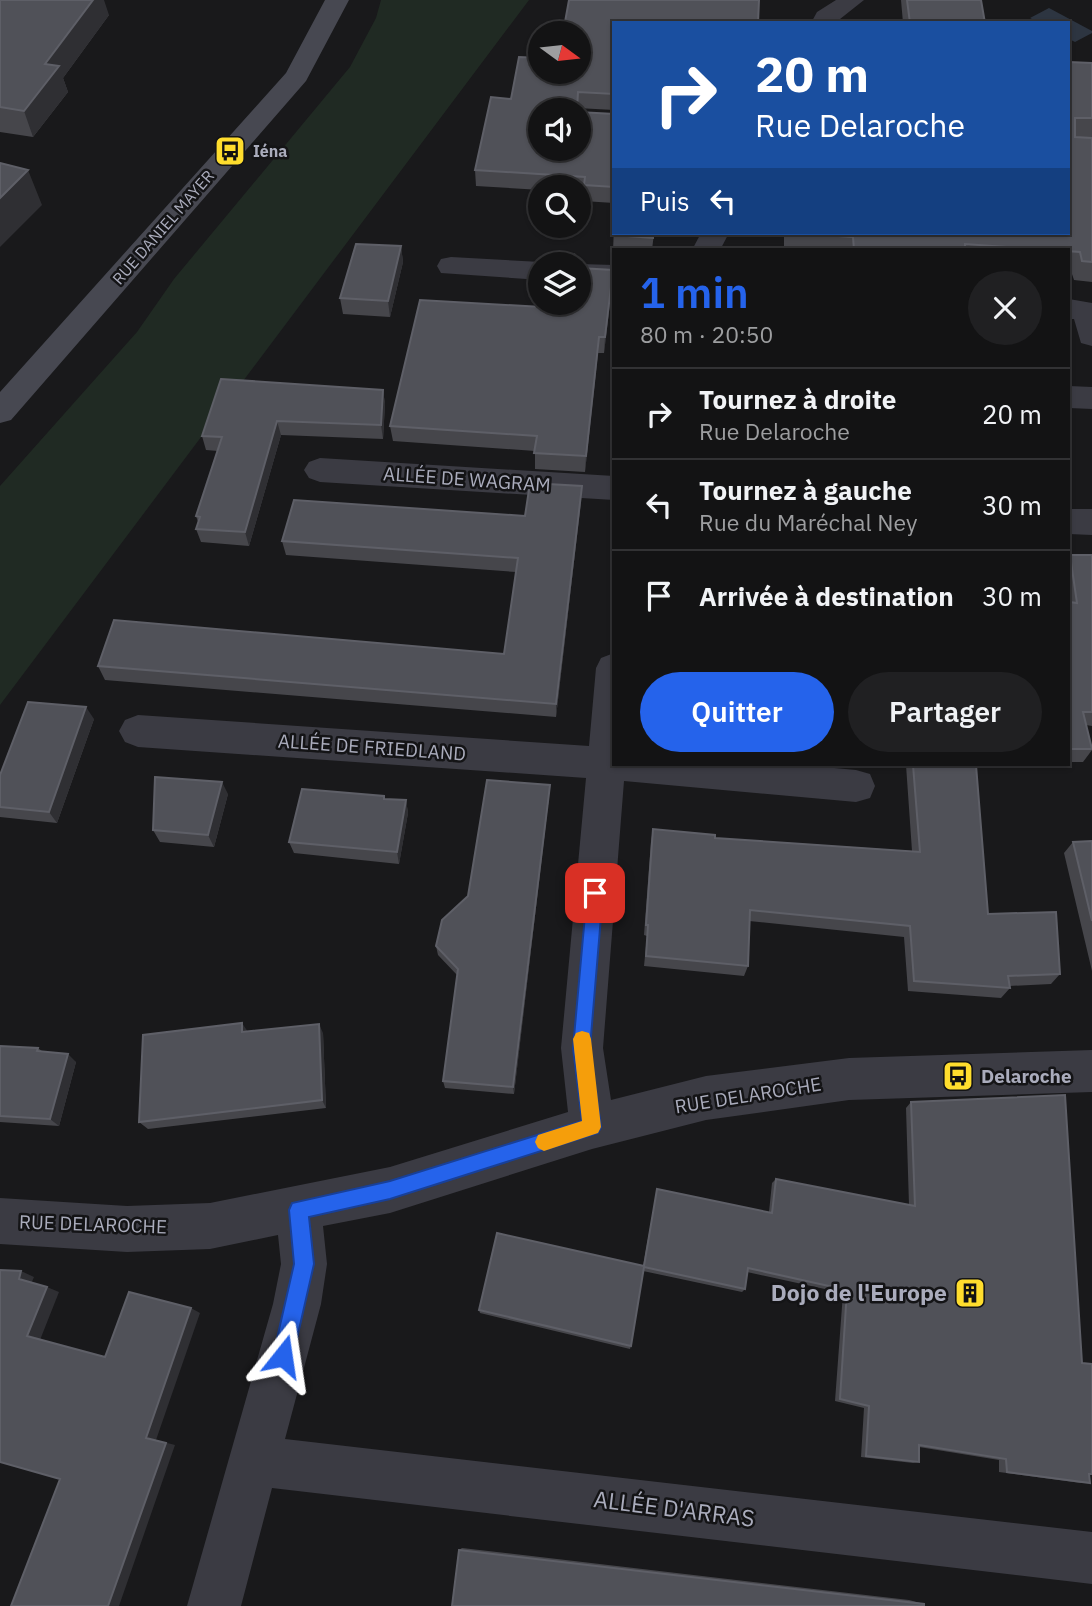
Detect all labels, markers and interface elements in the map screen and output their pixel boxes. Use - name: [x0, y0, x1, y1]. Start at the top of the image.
- north arrow: [528, 21, 592, 84]
- map controls: [528, 21, 591, 315]
- text: 20 m: [755, 42, 869, 105]
- icon: right: [640, 49, 731, 140]
- button: sound: [528, 98, 591, 161]
- text: Rue Delaroche: [755, 104, 965, 146]
- bus stop icon: Iéna: [213, 134, 247, 168]
- place label: Iéna: [253, 141, 287, 161]
- street label: RUE DANIEL MAYER: [108, 166, 218, 288]
- button: search: [528, 175, 591, 238]
- icon: left: [704, 182, 742, 220]
- text: Puis: [640, 184, 690, 218]
- button: layers: [528, 252, 591, 315]
- text: 1 min: [640, 265, 749, 320]
- button: close: [968, 271, 1042, 345]
- text: 80 m · 20:50: [640, 319, 773, 349]
- text: Tournez à droite: [699, 382, 896, 416]
- icon: right: [640, 395, 678, 433]
- text: 20 m: [982, 397, 1042, 431]
- text: Rue Delaroche: [699, 416, 850, 446]
- street label: ALLÉE DE WAGRAM: [382, 461, 552, 497]
- text: Tournez à gauche: [699, 473, 912, 507]
- icon: left: [640, 486, 678, 524]
- text: 30 m: [982, 488, 1042, 522]
- text: Rue du Maréchal Ney: [699, 507, 917, 537]
- icon: arrive: [640, 577, 678, 615]
- text: Arrivée à destination: [699, 579, 954, 613]
- text: 30 m: [982, 579, 1042, 613]
- button: Quitter: [640, 672, 834, 752]
- button: Partager: [848, 672, 1042, 752]
- street label: ALLÉE DE FRIEDLAND: [277, 728, 467, 766]
- pin: [565, 863, 625, 923]
- icon: arrive: [576, 874, 614, 912]
- bus stop icon: Delaroche: [941, 1059, 975, 1093]
- place label: Delaroche: [981, 1064, 1072, 1088]
- street label: RUE DELAROCHE: [673, 1072, 823, 1118]
- street label: RUE DELAROCHE: [19, 1209, 167, 1239]
- building icon: Dojo de l'Europe: [953, 1276, 987, 1310]
- place label: Dojo de l'Europe: [771, 1277, 947, 1307]
- position arrow: [246, 1319, 320, 1393]
- street label: ALLÉE D'ARRAS: [592, 1483, 756, 1533]

